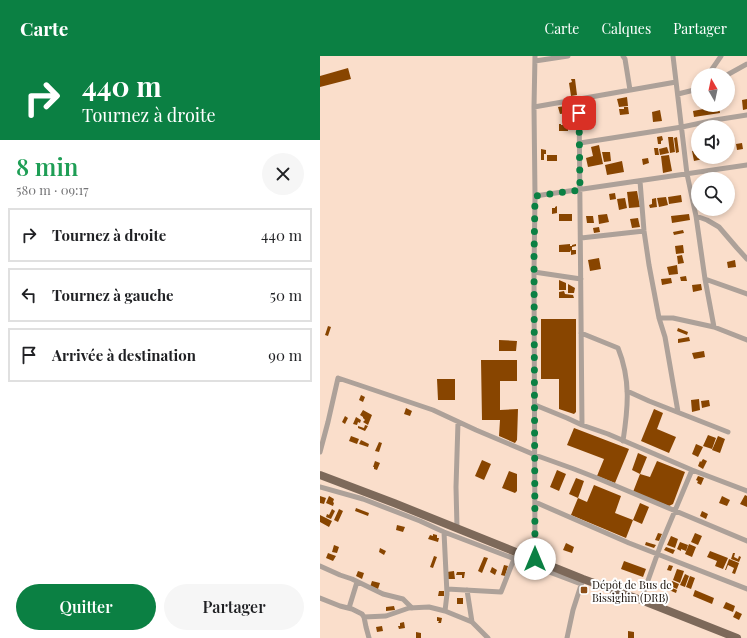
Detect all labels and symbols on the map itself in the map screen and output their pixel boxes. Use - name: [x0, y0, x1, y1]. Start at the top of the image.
- north arrow: [691, 68, 735, 112]
- pin: [562, 96, 596, 130]
- position arrow: [514, 538, 556, 580]
- place label: Dépôt de Bus de Bissighin (DRB): [592, 577, 672, 605]
- marker: Dépôt de Bus de Bissighin (DRB): [579, 585, 589, 595]

